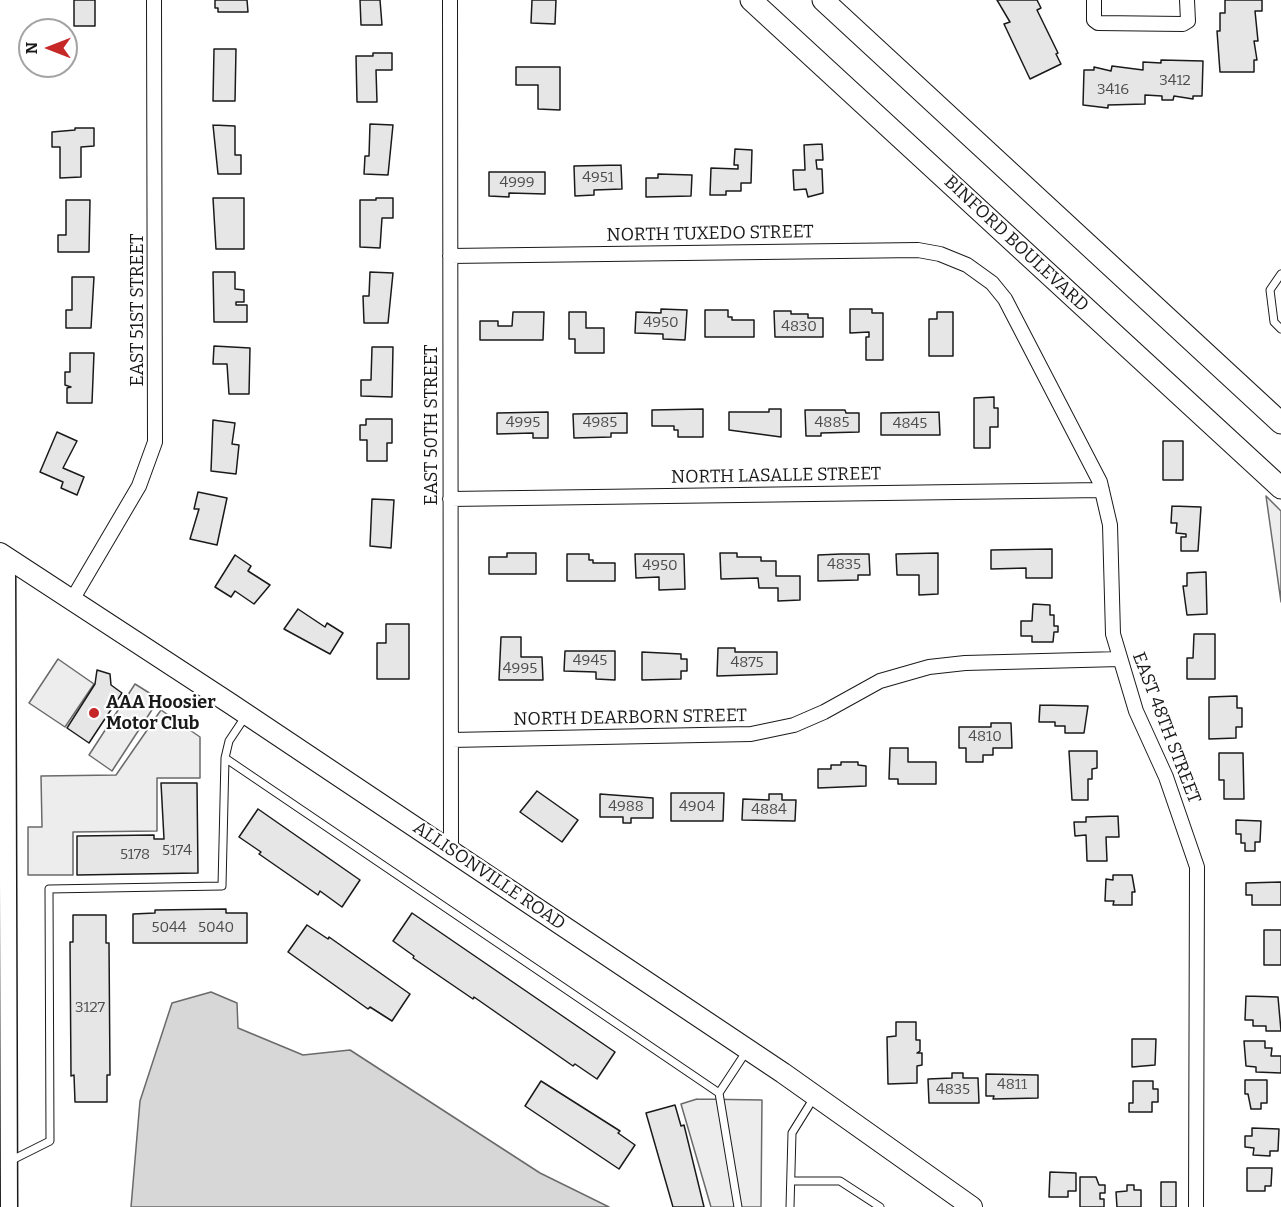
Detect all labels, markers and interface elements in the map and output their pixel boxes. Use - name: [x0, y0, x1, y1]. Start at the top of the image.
- north arrow: [18, 18, 78, 78]
- text: N: [22, 42, 41, 54]
- house number: 3412: [1159, 72, 1191, 90]
- house number: 3416: [1097, 81, 1129, 99]
- house number: 4951: [582, 169, 614, 187]
- street label: BINFORD BOULEVARD: [939, 171, 1093, 317]
- house number: 4999: [499, 174, 535, 192]
- street label: NORTH TUXEDO STREET: [606, 221, 814, 247]
- street label: EAST 51ST STREET: [127, 234, 149, 386]
- house number: 4950: [643, 314, 679, 332]
- house number: 4830: [781, 318, 817, 336]
- street label: EAST 50TH STREET: [421, 344, 443, 506]
- house number: 4995: [506, 414, 540, 432]
- house number: 4985: [583, 414, 617, 432]
- house number: 4885: [815, 414, 849, 432]
- house number: 4845: [893, 415, 927, 433]
- street label: NORTH LASALLE STREET: [671, 463, 881, 489]
- house number: 4835: [827, 556, 861, 574]
- house number: 4950: [642, 557, 678, 575]
- street label: EAST 48TH STREET: [1127, 649, 1205, 807]
- house number: 4945: [573, 652, 607, 670]
- house number: 4875: [730, 654, 764, 672]
- house number: 4995: [503, 660, 537, 678]
- place label: AAA Hoosier Motor Club: [106, 692, 216, 734]
- street label: NORTH DEARBORN STREET: [513, 705, 747, 731]
- marker: AAA Hoosier Motor Club: [87, 706, 101, 720]
- house number: 4810: [968, 728, 1002, 746]
- house number: 4988: [608, 798, 644, 816]
- house number: 4904: [679, 798, 715, 816]
- house number: 4884: [751, 801, 787, 819]
- street label: ALLISONVILLE ROAD: [409, 817, 569, 935]
- house number: 5174: [162, 842, 192, 860]
- house number: 5178: [120, 846, 150, 864]
- house number: 5044: [151, 919, 187, 937]
- house number: 5040: [198, 919, 234, 937]
- house number: 3127: [75, 999, 105, 1017]
- house number: 4811: [997, 1076, 1027, 1094]
- house number: 4835: [936, 1081, 970, 1099]

